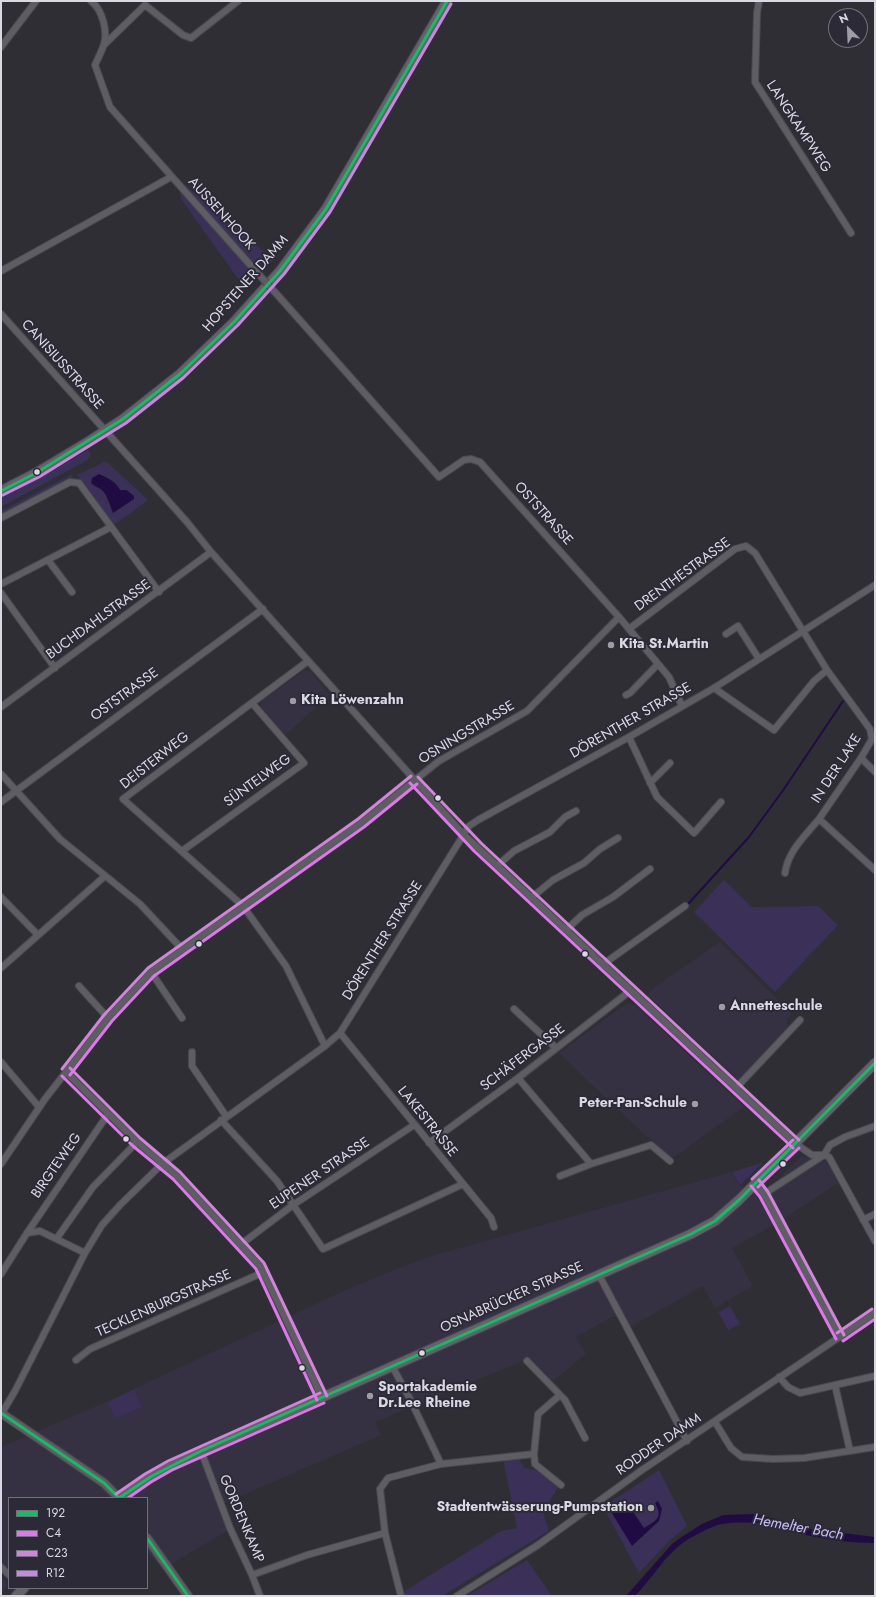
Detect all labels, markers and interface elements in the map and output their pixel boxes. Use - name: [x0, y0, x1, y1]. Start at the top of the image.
- north arrow: [828, 8, 868, 48]
- text: N: [836, 9, 851, 27]
- street label: LANGKAMPWEG: [762, 78, 834, 176]
- street label: AUSSENHOOK: [184, 174, 258, 254]
- street label: HOPSTENER DAMM: [200, 232, 292, 336]
- street label: CANISIUSSTRASSE: [17, 317, 107, 413]
- unlabelled marker: [32, 467, 42, 477]
- street label: OSTSTRASSE: [510, 479, 576, 549]
- street label: DRENTHESTRASSE: [632, 535, 734, 615]
- street label: BUCHDAHLSTRASSE: [43, 576, 155, 664]
- place label: Kita St.Martin: [619, 637, 709, 653]
- marker: Kita St.Martin: [606, 640, 616, 650]
- street label: OSTSTRASSE: [88, 665, 162, 725]
- street label: DÖRENTHER STRASSE: [567, 679, 695, 763]
- place label: Kita Löwenzahn: [301, 693, 404, 709]
- marker: Kita Löwenzahn: [288, 696, 298, 706]
- street label: OSNINGSTRASSE: [416, 698, 518, 768]
- street label: DEISTERWEG: [117, 729, 193, 793]
- street label: IN DER LAKE: [808, 731, 866, 807]
- street label: SÜNTELWEG: [221, 751, 295, 811]
- unlabelled marker: [433, 793, 443, 803]
- street label: DÖRENTHER STRASSE: [339, 878, 427, 1004]
- unlabelled marker: [194, 939, 204, 949]
- unlabelled marker: [580, 949, 590, 959]
- place label: Annetteschule: [730, 999, 822, 1015]
- marker: Annetteschule: [717, 1002, 727, 1012]
- street label: SCHÄFERGASSE: [477, 1021, 569, 1095]
- street label: LAKESTRASSE: [393, 1083, 461, 1161]
- place label: Peter-Pan-Schule: [579, 1096, 687, 1112]
- marker: Peter-Pan-Schule: [690, 1099, 700, 1109]
- street label: BIRGTEWEG: [28, 1130, 86, 1202]
- unlabelled marker: [121, 1134, 131, 1144]
- street label: EUPENER STRASSE: [267, 1134, 373, 1214]
- unlabelled marker: [778, 1159, 788, 1169]
- street label: OSNABRÜCKER STRASSE: [438, 1259, 586, 1337]
- street label: TECKLENBURGSTRASSE: [94, 1267, 234, 1341]
- unlabelled marker: [417, 1348, 427, 1358]
- unlabelled marker: [297, 1363, 307, 1373]
- place label: Sportakademie Dr.Lee Rheine: [378, 1380, 477, 1412]
- marker: Sportakademie Dr.Lee Rheine: [365, 1391, 375, 1401]
- street label: RODDER DAMM: [613, 1410, 705, 1480]
- street label: GORDENKAMP: [215, 1472, 267, 1566]
- legend: [8, 1497, 148, 1589]
- place label: Stadtentwässerung-Pumpstation: [436, 1500, 643, 1516]
- marker: Stadtentwässerung-Pumpstation: [646, 1503, 656, 1513]
- text: 192: [46, 1504, 65, 1522]
- water label: Hemelter Bach: [751, 1511, 845, 1545]
- text: C4: [46, 1524, 61, 1542]
- text: C23: [46, 1544, 68, 1562]
- text: R12: [46, 1564, 65, 1582]

